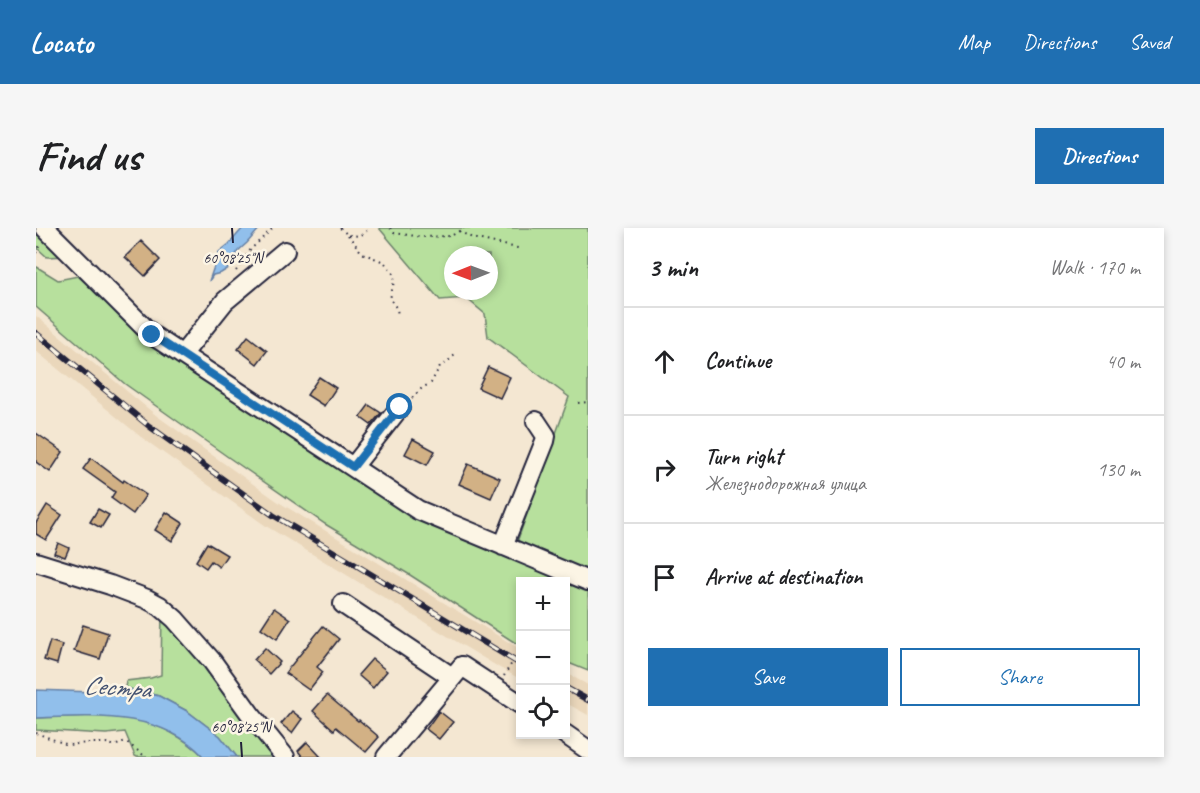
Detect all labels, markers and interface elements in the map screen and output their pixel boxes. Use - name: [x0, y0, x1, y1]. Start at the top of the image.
- text: Locato: [30, 25, 93, 60]
- text: Map: [958, 29, 990, 55]
- text: Directions: [1023, 29, 1096, 55]
- text: Saved: [1129, 29, 1170, 55]
- button: Directions: [1035, 128, 1164, 184]
- text: Find us: [36, 130, 141, 183]
- north arrow: [444, 246, 498, 300]
- text: 60°08'25"N: [203, 249, 266, 268]
- text: 3 min: [648, 251, 698, 284]
- text: Walk · 170 m: [1050, 255, 1140, 280]
- route end: [138, 321, 164, 347]
- icon: ahead: [648, 345, 681, 378]
- text: Continue: [705, 347, 771, 375]
- text: 40 m: [1106, 349, 1140, 374]
- route start: [386, 393, 412, 419]
- text: Turn right: [705, 443, 782, 471]
- icon: right: [648, 453, 681, 486]
- text: 130 m: [1097, 457, 1140, 482]
- text: Железнодорожная улица: [705, 471, 866, 496]
- icon: arrive: [648, 561, 681, 594]
- text: Arrive at destination: [705, 563, 862, 591]
- map controls: [516, 577, 570, 739]
- button: +: [516, 577, 570, 631]
- button: −: [516, 631, 570, 685]
- button: Save: [648, 648, 888, 706]
- button: Share: [900, 648, 1140, 706]
- water label: Сестра: [83, 668, 154, 706]
- button: locate: [516, 685, 570, 739]
- text: 60°08'25"N: [211, 718, 274, 737]

